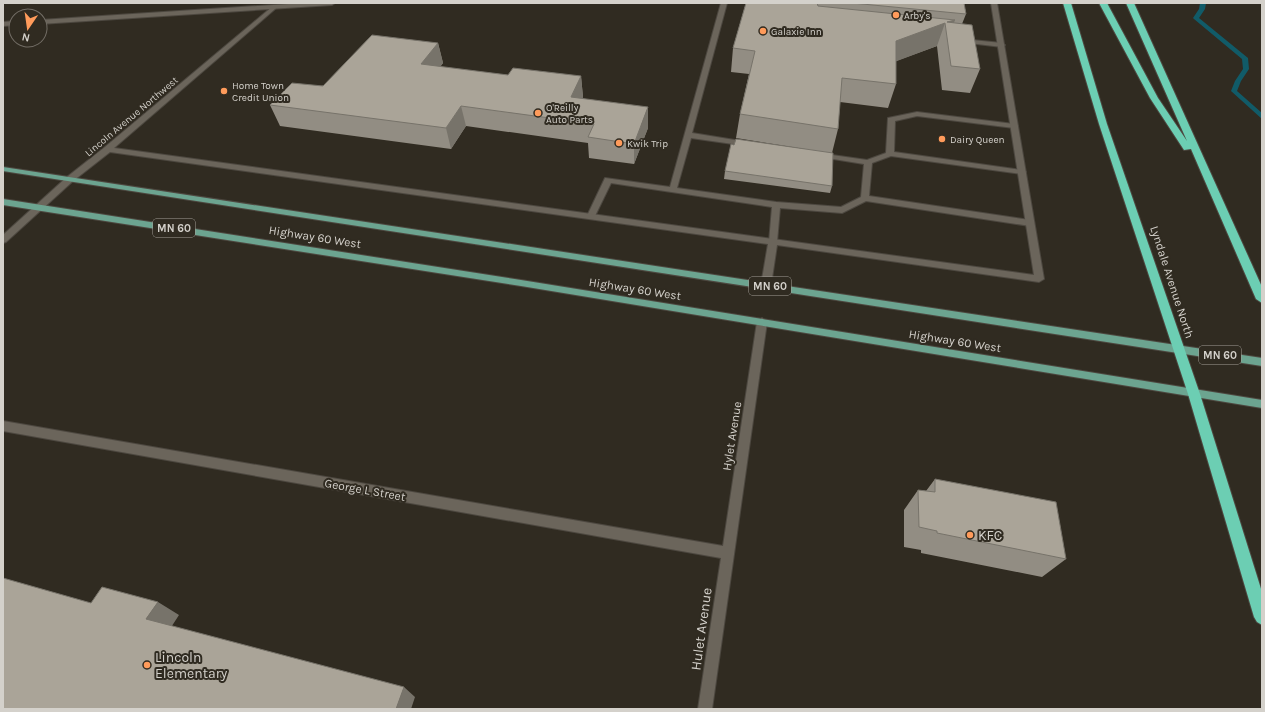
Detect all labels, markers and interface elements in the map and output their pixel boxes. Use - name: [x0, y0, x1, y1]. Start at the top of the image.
- north arrow: [8, 8, 48, 48]
- marker: Arby's: [891, 10, 901, 20]
- place label: Arby's: [904, 10, 931, 22]
- marker: Galaxie Inn: [758, 26, 768, 36]
- place label: Galaxie Inn: [771, 26, 822, 38]
- text: N: [21, 30, 31, 44]
- street label: Lincoln Avenue Northwest: [83, 74, 181, 159]
- place label: Home Town Credit Union: [232, 80, 289, 104]
- marker: Home Town Credit Union: [219, 86, 229, 96]
- place label: O'Reilly Auto Parts: [546, 102, 593, 126]
- marker: O'Reilly Auto Parts: [533, 108, 543, 118]
- marker: Dairy Queen: [937, 134, 947, 144]
- place label: Dairy Queen: [950, 134, 1005, 146]
- marker: Kwik Trip: [614, 138, 624, 148]
- place label: Kwik Trip: [627, 138, 668, 150]
- road number: MN 60: [153, 219, 195, 237]
- street label: Highway 60 West: [268, 223, 363, 251]
- street label: Lyndale Avenue North: [1147, 224, 1197, 340]
- street label: Highway 60 West: [588, 275, 683, 303]
- road number: MN 60: [749, 277, 791, 295]
- street label: Highway 60 West: [908, 327, 1003, 355]
- road number: MN 60: [1199, 346, 1241, 364]
- street label: Hylet Avenue: [720, 400, 744, 472]
- street label: George L Street: [324, 476, 407, 504]
- place label: KFC: [978, 527, 1002, 544]
- marker: KFC: [965, 530, 975, 540]
- street label: Hulet Avenue: [687, 586, 716, 672]
- place label: Lincoln Elementary: [155, 649, 228, 682]
- marker: Lincoln Elementary: [142, 660, 152, 670]

